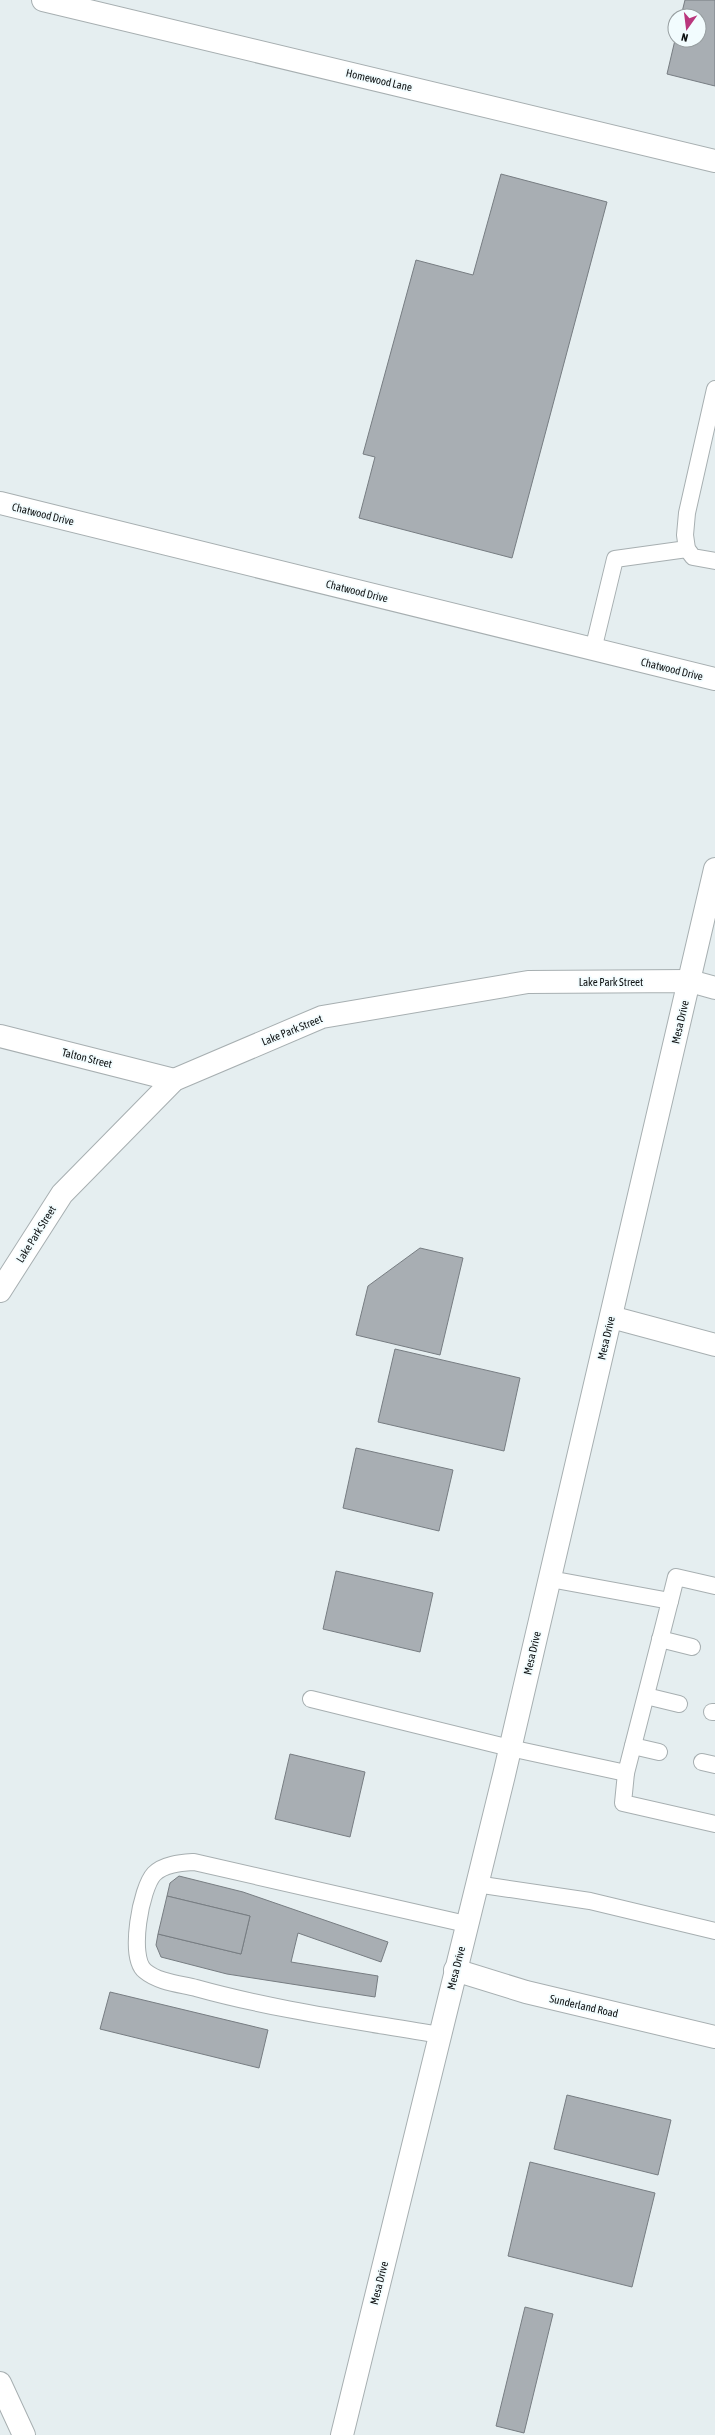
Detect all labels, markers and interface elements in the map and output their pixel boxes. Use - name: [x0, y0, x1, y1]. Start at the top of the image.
- north arrow: [667, 8, 707, 48]
- text: N: [680, 31, 689, 44]
- street label: Homewood Lane: [345, 67, 413, 93]
- street label: Chatwood Drive: [11, 501, 75, 527]
- street label: Chatwood Drive: [325, 578, 389, 604]
- street label: Chatwood Drive: [640, 656, 704, 682]
- street label: Lake Park Street: [579, 976, 643, 988]
- street label: Mesa Drive: [669, 999, 691, 1045]
- street label: Lake Park Street: [260, 1012, 324, 1048]
- street label: Talton Street: [61, 1046, 113, 1070]
- street label: Lake Park Street: [14, 1203, 58, 1265]
- street label: Mesa Drive: [595, 1315, 617, 1361]
- street label: Mesa Drive: [521, 1630, 543, 1676]
- street label: Mesa Drive: [445, 1945, 467, 1991]
- street label: Sunderland Road: [549, 1992, 619, 2020]
- street label: Mesa Drive: [368, 2260, 390, 2306]

